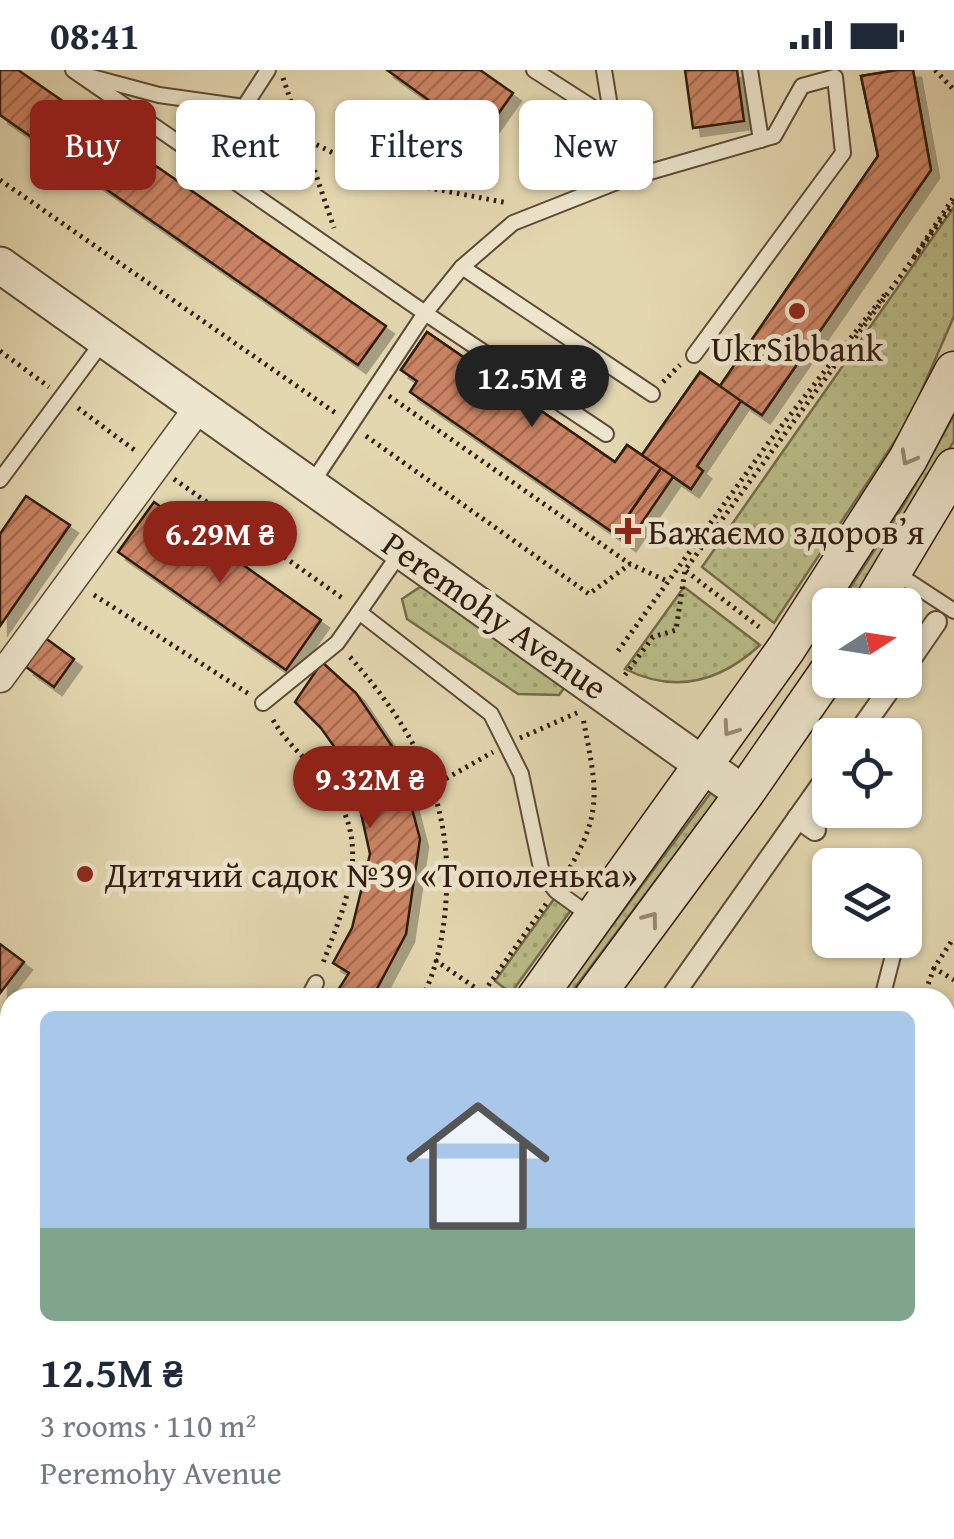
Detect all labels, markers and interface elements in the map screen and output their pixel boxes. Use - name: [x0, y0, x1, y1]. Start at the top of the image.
- text: 08:41: [50, 7, 140, 63]
- chip: Buy: [30, 100, 156, 190]
- chip: Rent: [176, 100, 315, 190]
- chip: Filters: [335, 100, 499, 190]
- chip: New: [519, 100, 653, 190]
- marker: UkrSibbank: [786, 300, 808, 322]
- place label: UkrSibbank: [711, 323, 883, 374]
- pin: 12.5M ₴: [440, 345, 624, 430]
- text: 12.5M ₴: [477, 354, 587, 401]
- one-way arrow: [901, 447, 921, 465]
- pin: 6.29M ₴: [128, 501, 312, 586]
- place label: Бажаємо здоровʼя: [648, 506, 925, 557]
- text: 6.29M ₴: [165, 510, 275, 557]
- street label: Peremohy Avenue: [372, 518, 618, 712]
- marker: Бажаємо здоровʼя: [617, 520, 639, 542]
- north arrow: [812, 588, 922, 698]
- map controls: [812, 588, 922, 958]
- one-way arrow: [724, 718, 742, 737]
- button: locate: [812, 718, 922, 828]
- pin: 9.32M ₴: [278, 746, 462, 831]
- text: 9.32M ₴: [315, 755, 425, 802]
- button: layers: [812, 848, 922, 958]
- place label: Дитячий садок №39 «Тополенька»: [104, 849, 638, 900]
- marker: Дитячий садок №39 «Тополенька»: [74, 863, 96, 885]
- one-way arrow: [639, 912, 658, 931]
- icon: home: [388, 1076, 568, 1256]
- text: 12.5M ₴: [40, 1341, 184, 1402]
- text: 3 rooms · 110 m²: [40, 1402, 256, 1449]
- text: Peremohy Avenue: [40, 1449, 282, 1496]

